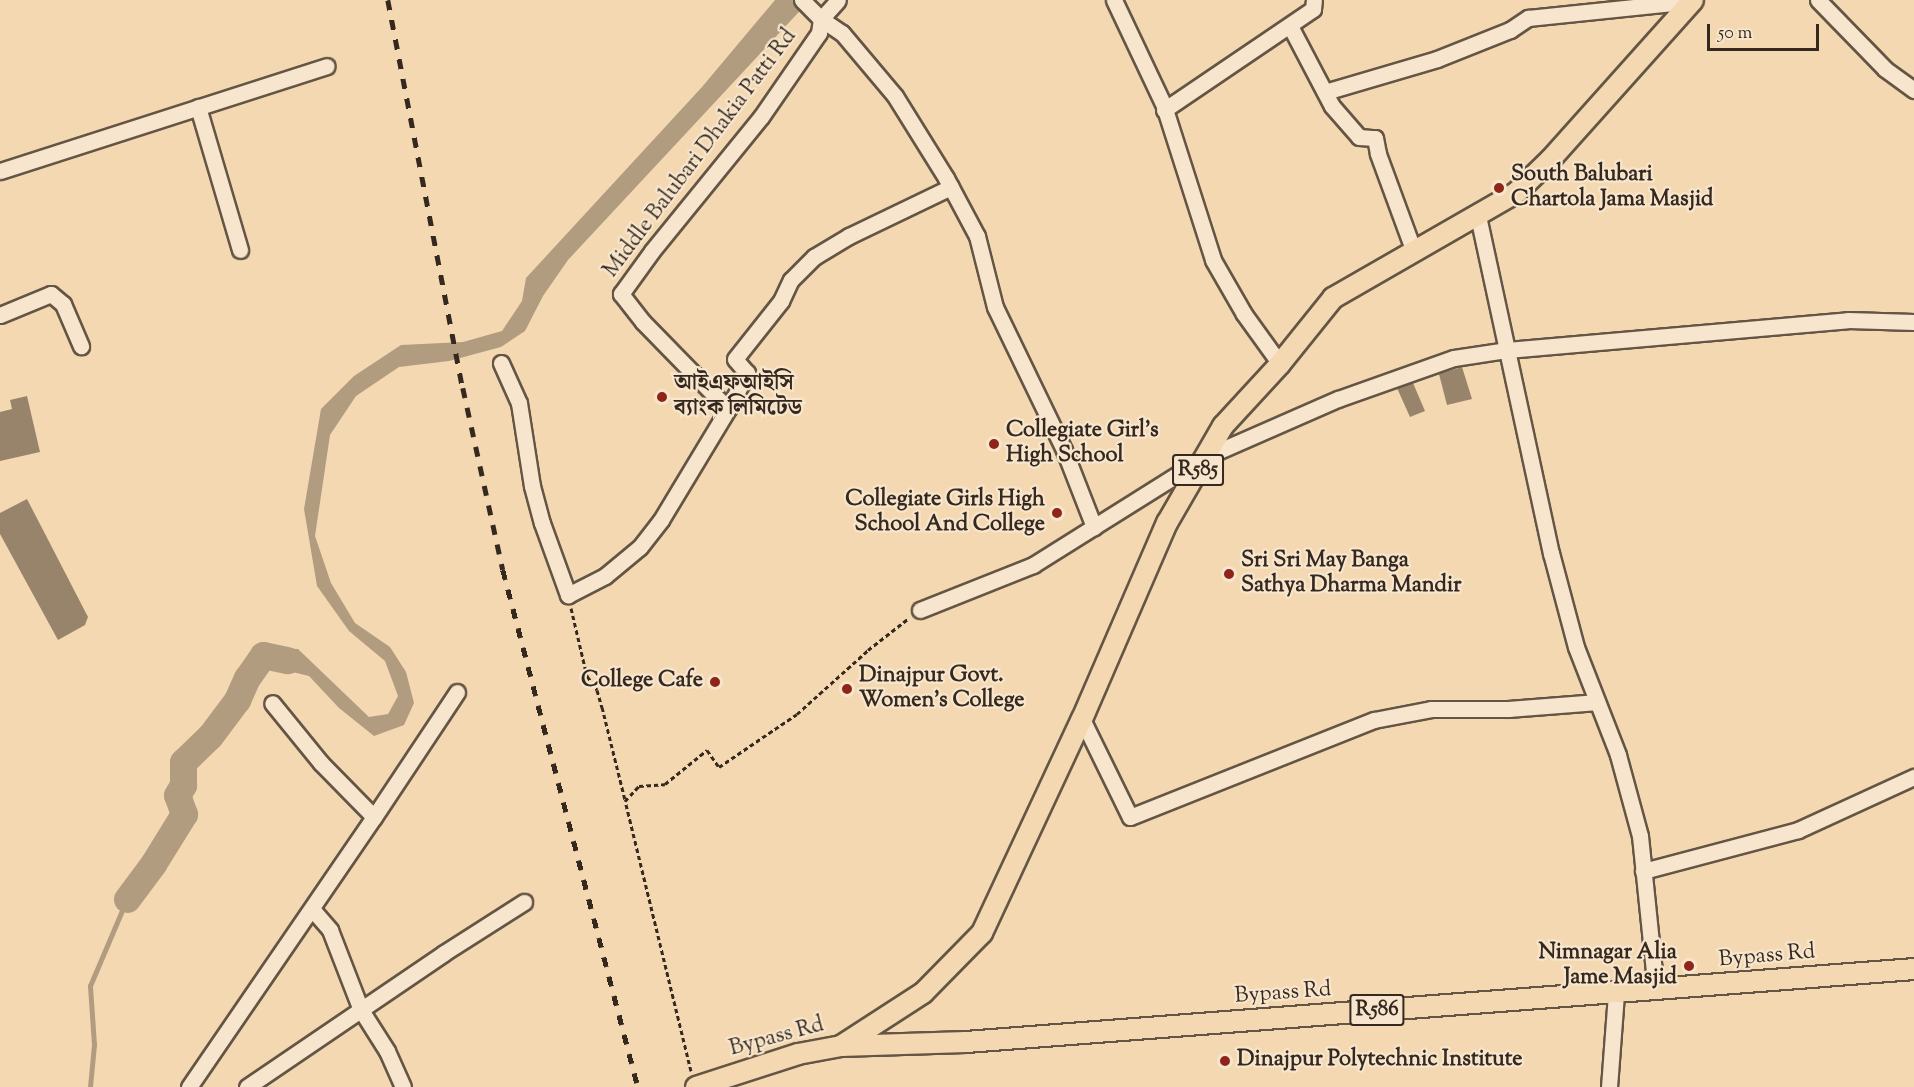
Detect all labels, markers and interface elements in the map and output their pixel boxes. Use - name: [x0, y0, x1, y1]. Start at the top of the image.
- scale bar: [1710, 12, 1822, 50]
- text: 50 m: [1718, 21, 1752, 47]
- street label: Middle Balubari Dhakia Patti Rd: [599, 24, 803, 284]
- place label: South Balubari Chartola Jama Masjid: [1511, 162, 1713, 214]
- marker: South Balubari Chartola Jama Masjid: [1492, 181, 1506, 195]
- place label: আইএফআইসি ব্যাংক লিমিটেড: [674, 371, 802, 422]
- marker: আইএফআইসি ব্যাংক লিমিটেড: [655, 390, 669, 404]
- place label: Collegiate Girl's High School: [1006, 418, 1159, 470]
- marker: Collegiate Girl's High School: [987, 437, 1001, 451]
- road number: R585: [1171, 452, 1225, 488]
- place label: Collegiate Girls High School And College: [845, 487, 1045, 538]
- marker: Collegiate Girls High School And College: [1050, 506, 1064, 520]
- place label: Sri Sri May Banga Sathya Dharma Mandir: [1241, 548, 1461, 600]
- marker: Sri Sri May Banga Sathya Dharma Mandir: [1222, 567, 1236, 581]
- place label: Dinajpur Govt. Women's College: [859, 663, 1025, 714]
- place label: College Cafe: [581, 669, 703, 695]
- marker: College Cafe: [708, 675, 722, 689]
- marker: Dinajpur Govt. Women's College: [840, 682, 854, 696]
- place label: Nimnagar Alia Jame Masjid: [1538, 940, 1677, 992]
- street label: Bypass Rd: [1718, 940, 1816, 974]
- marker: Nimnagar Alia Jame Masjid: [1682, 959, 1696, 973]
- street label: Bypass Rd: [1234, 977, 1332, 1011]
- road number: R586: [1348, 992, 1406, 1028]
- street label: Bypass Rd: [727, 1013, 827, 1063]
- place label: Dinajpur Polytechnic Institute: [1237, 1048, 1523, 1074]
- marker: Dinajpur Polytechnic Institute: [1218, 1054, 1232, 1068]

